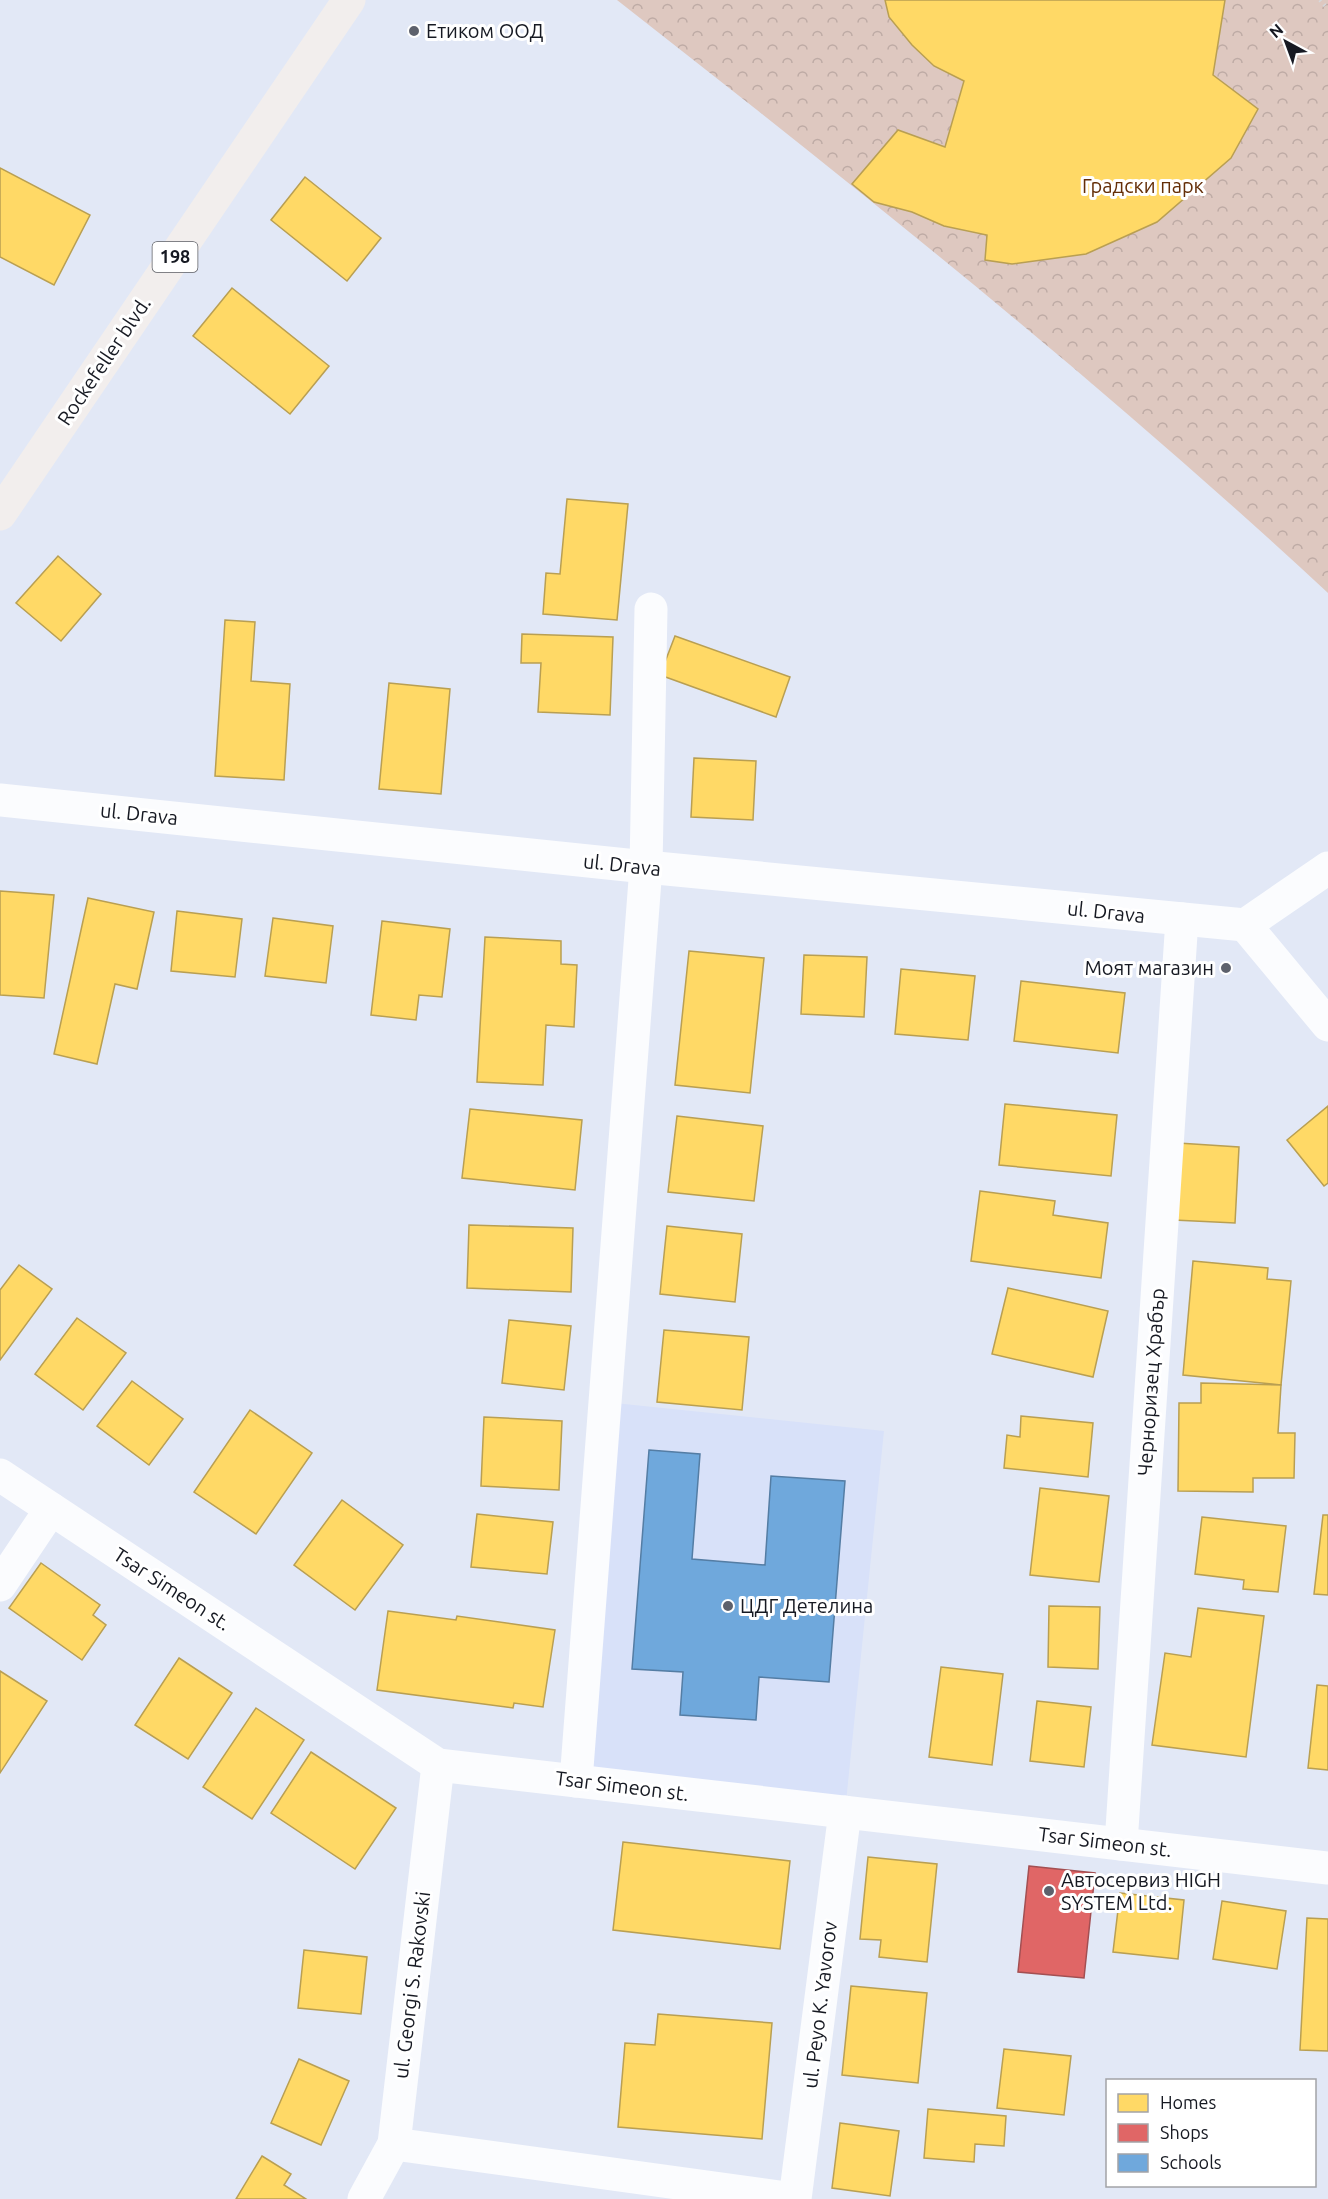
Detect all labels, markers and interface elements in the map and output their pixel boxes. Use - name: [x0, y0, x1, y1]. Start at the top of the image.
- north arrow: [1256, 12, 1316, 72]
- place label: Етиком ООД: [426, 19, 544, 42]
- text: N: [1266, 20, 1287, 41]
- marker: Етиком ООД: [407, 24, 421, 38]
- park label: Градски парк: [1082, 174, 1204, 197]
- road number: 198: [152, 242, 198, 272]
- street label: Rockefeller blvd.: [52, 292, 155, 429]
- street label: ul. Drava: [99, 798, 179, 829]
- street label: ul. Drava: [582, 849, 662, 880]
- street label: ul. Drava: [1066, 896, 1146, 927]
- place label: Моят магазин: [1084, 956, 1214, 979]
- marker: Моят магазин: [1219, 961, 1233, 975]
- street label: Черноризец Храбър: [1132, 1287, 1169, 1477]
- street label: Tsar Simeon st.: [110, 1542, 235, 1635]
- place label: ЦДГ Детелина: [740, 1594, 873, 1617]
- marker: ЦДГ Детелина: [721, 1599, 735, 1613]
- street label: Tsar Simeon st.: [554, 1766, 690, 1805]
- street label: Tsar Simeon st.: [1037, 1822, 1173, 1861]
- place label: Автосервиз HIGH SYSTEM Ltd.: [1061, 1868, 1221, 1914]
- marker: Автосервиз HIGH SYSTEM Ltd.: [1042, 1884, 1056, 1898]
- street label: ul. Georgi S. Rakovski: [389, 1890, 434, 2080]
- street label: ul. Peyo K. Yavorov: [798, 1920, 841, 2090]
- legend: [1106, 2079, 1316, 2187]
- text: Homes: [1160, 2092, 1217, 2112]
- text: Shops: [1160, 2122, 1209, 2142]
- text: Schools: [1160, 2152, 1222, 2172]

